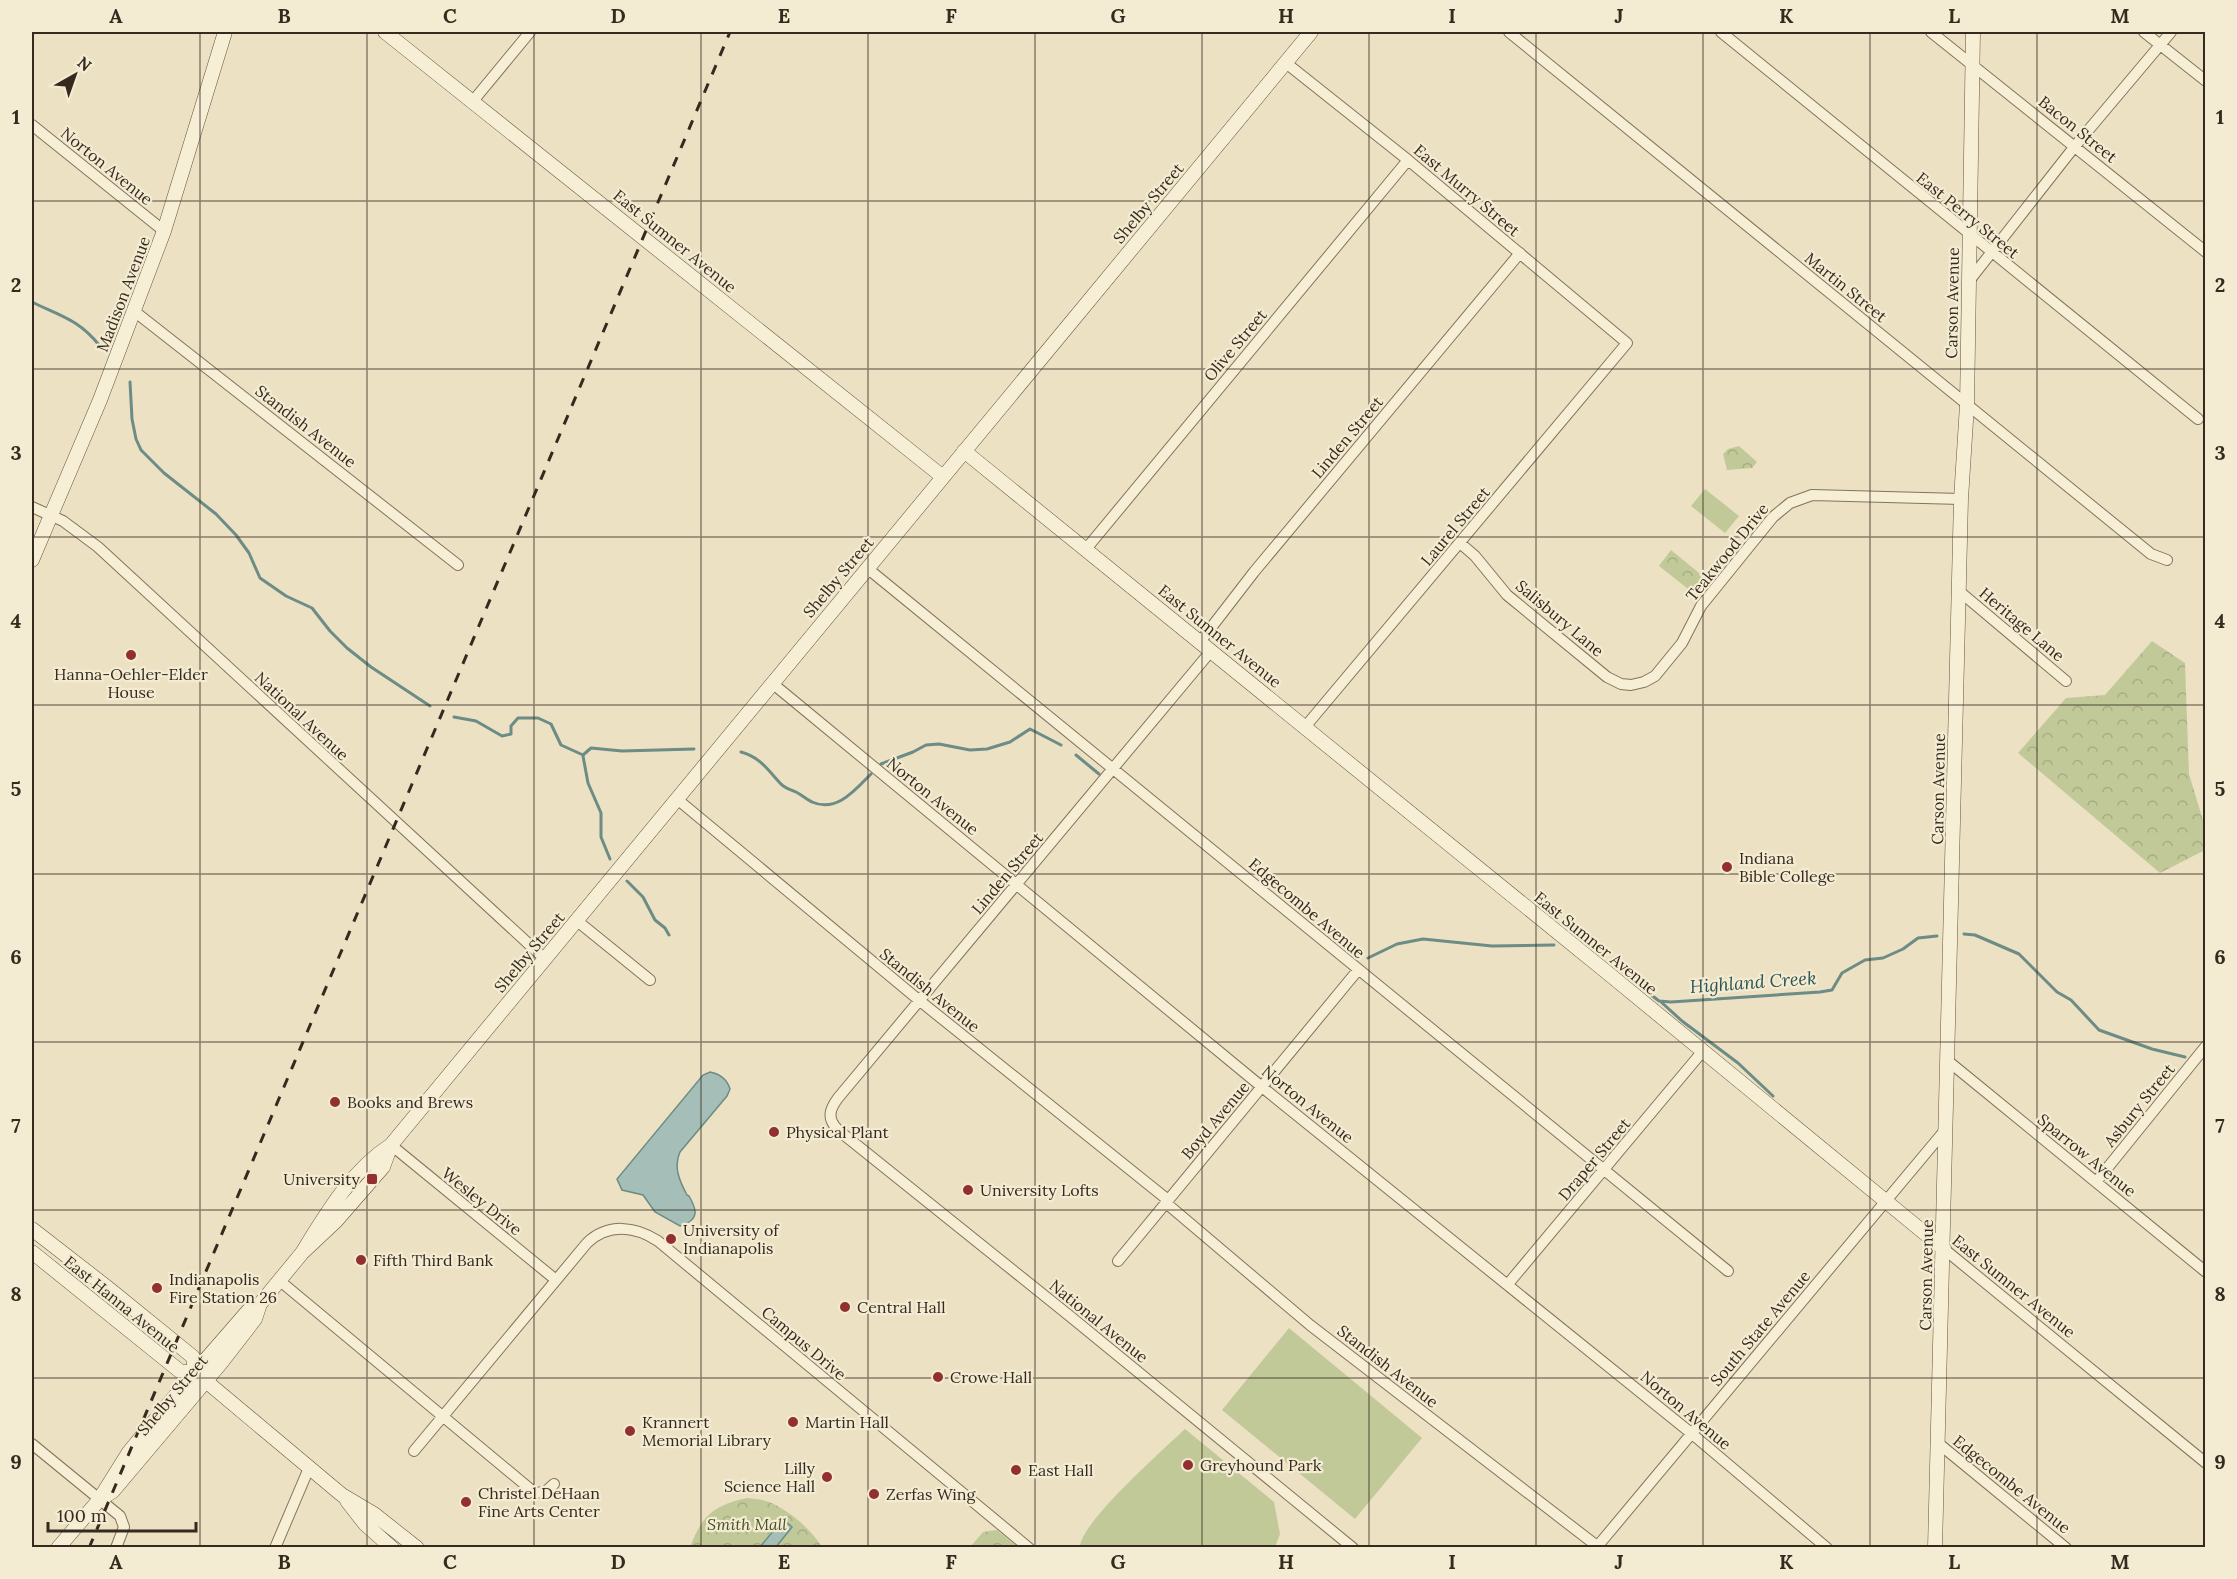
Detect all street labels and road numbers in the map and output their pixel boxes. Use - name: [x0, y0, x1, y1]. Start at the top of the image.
- street label: Bacon Street: [2035, 91, 2122, 167]
- street label: Norton Avenue: [57, 123, 157, 209]
- street label: East Murry Street: [1410, 140, 1525, 241]
- street label: Shelby Street: [1109, 158, 1188, 247]
- street label: East Perry Street: [1913, 167, 2024, 263]
- street label: East Sumner Avenue: [609, 185, 741, 297]
- street label: Madison Avenue: [92, 233, 154, 355]
- street label: Carson Avenue: [1941, 247, 1963, 359]
- street label: Martin Street: [1801, 248, 1892, 327]
- street label: Olive Street: [1199, 304, 1271, 385]
- street label: Standish Avenue: [251, 380, 361, 472]
- street label: Linden Street: [1307, 391, 1388, 482]
- street label: Laurel Street: [1416, 482, 1494, 569]
- street label: Teakwood Drive: [1681, 499, 1773, 605]
- street label: Shelby Street: [799, 532, 878, 621]
- street label: Salisbury Lane: [1512, 575, 1608, 661]
- street label: East Sumner Avenue: [1154, 580, 1286, 692]
- street label: Heritage Lane: [1975, 583, 2069, 666]
- street label: National Avenue: [251, 667, 353, 765]
- street label: Carson Avenue: [1927, 733, 1949, 845]
- street label: Norton Avenue: [883, 753, 983, 839]
- street label: Linden Street: [967, 827, 1048, 918]
- street label: Edgecombe Avenue: [1245, 854, 1369, 963]
- street label: East Sumner Avenue: [1530, 887, 1662, 999]
- street label: Shelby Street: [490, 907, 569, 996]
- street label: Standish Avenue: [876, 944, 984, 1037]
- street label: Asbury Street: [2099, 1059, 2179, 1152]
- street label: Norton Avenue: [1258, 1061, 1358, 1147]
- street label: Boyd Avenue: [1177, 1077, 1254, 1163]
- street label: Sparrow Avenue: [2034, 1109, 2141, 1201]
- street label: Draper Street: [1554, 1113, 1635, 1204]
- street label: Wesley Drive: [438, 1163, 526, 1239]
- street label: Carson Avenue: [1915, 1219, 1937, 1331]
- street label: East Sumner Avenue: [1948, 1230, 2080, 1342]
- street label: East Hanna Avenue: [60, 1251, 184, 1357]
- street label: South State Avenue: [1706, 1266, 1814, 1390]
- street label: National Avenue: [1046, 1275, 1153, 1367]
- street label: Campus Drive: [758, 1302, 851, 1384]
- street label: Standish Avenue: [1333, 1320, 1443, 1412]
- street label: Shelby Street: [133, 1350, 212, 1439]
- street label: Norton Avenue: [1637, 1366, 1736, 1454]
- street label: Edgecombe Avenue: [1949, 1430, 2075, 1538]

